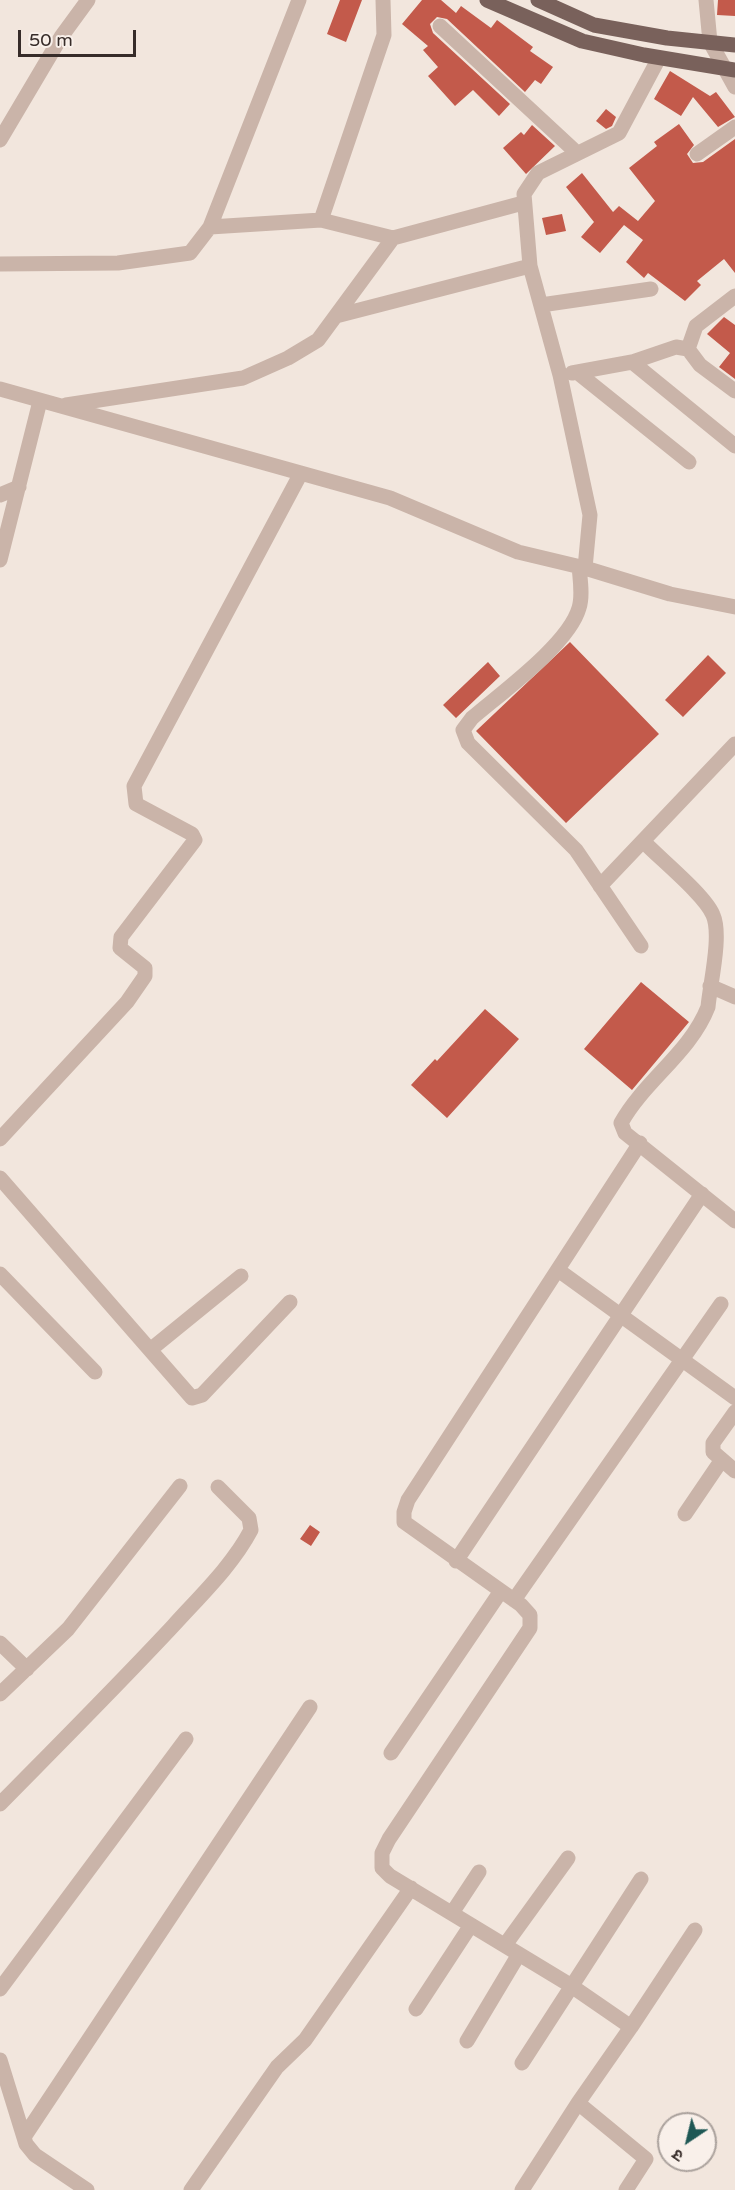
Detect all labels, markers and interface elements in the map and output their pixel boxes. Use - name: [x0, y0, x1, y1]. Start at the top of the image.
- scale bar: [21, 18, 140, 56]
- text: 50 m: [29, 29, 73, 51]
- north arrow: [657, 2112, 717, 2172]
- text: उ: [668, 2144, 687, 2166]

